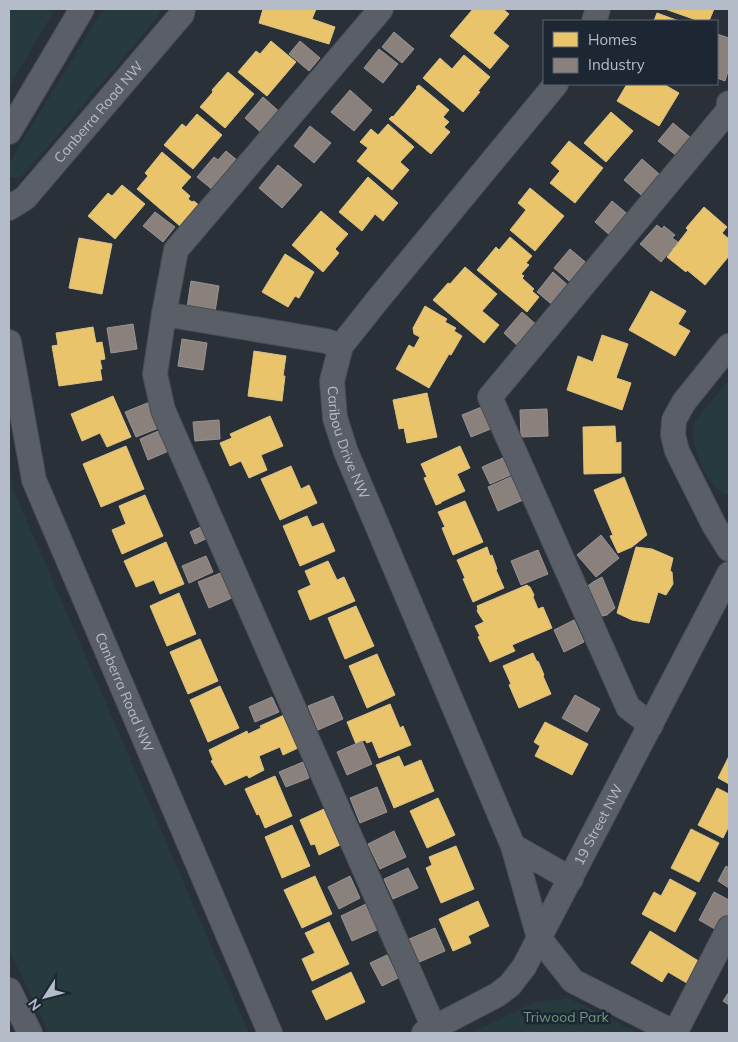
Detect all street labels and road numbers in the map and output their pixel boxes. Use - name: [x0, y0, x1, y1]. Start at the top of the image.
- street label: Canberra Road NW: [50, 57, 147, 167]
- street label: Caribou Drive NW: [323, 385, 374, 502]
- street label: Canberra Road NW: [91, 630, 158, 755]
- street label: 19 Street NW: [570, 781, 627, 868]

